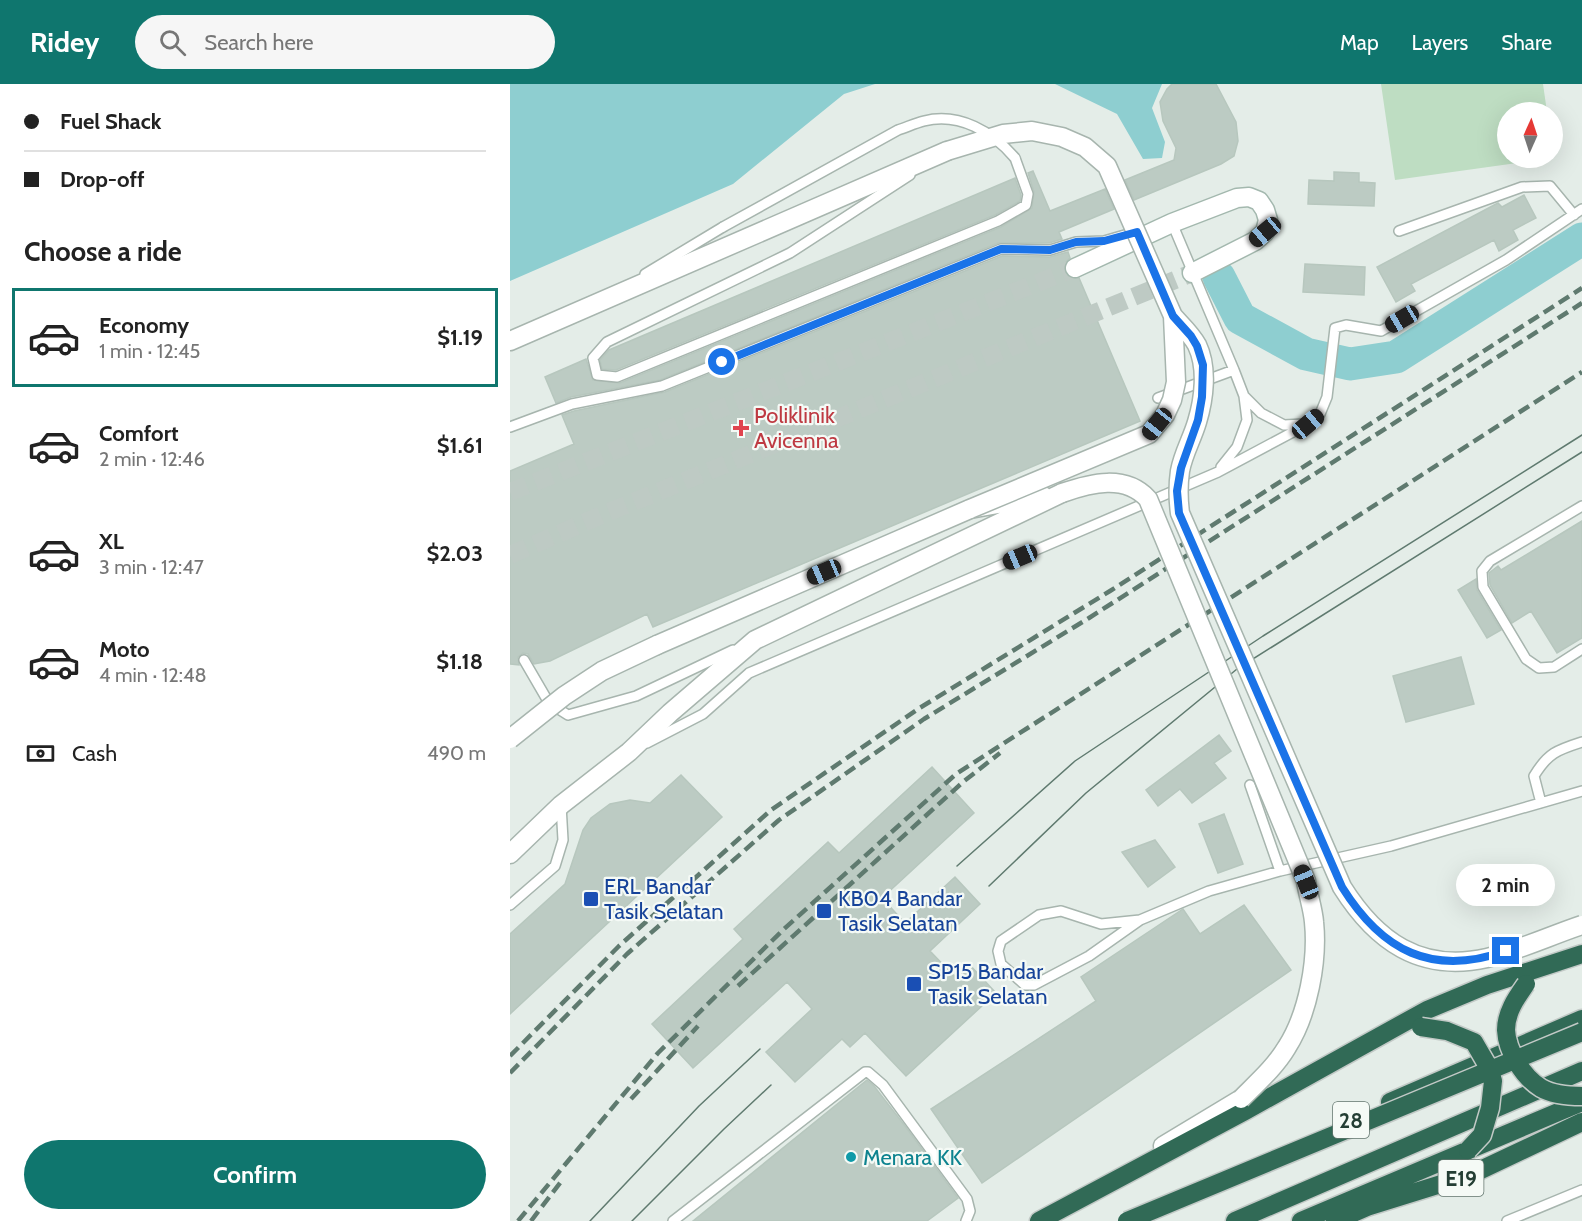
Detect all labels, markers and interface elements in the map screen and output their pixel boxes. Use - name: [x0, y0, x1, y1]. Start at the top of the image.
- search box: [135, 15, 555, 69]
- text: Ridey: [30, 25, 99, 59]
- icon: search: [156, 26, 189, 59]
- text: Search here: [204, 29, 314, 56]
- text: Map: [1340, 30, 1379, 55]
- text: Layers: [1412, 30, 1468, 55]
- text: Share: [1501, 30, 1552, 55]
- north arrow: [1497, 102, 1563, 168]
- map controls: [1497, 102, 1563, 168]
- text: Fuel Shack: [60, 108, 162, 135]
- text: Drop-off: [60, 166, 144, 193]
- car: [1245, 214, 1285, 250]
- text: Choose a ride: [24, 235, 182, 268]
- car: [1382, 302, 1422, 336]
- icon: car: [27, 311, 81, 365]
- text: Economy: [99, 312, 189, 339]
- text: $1.19: [437, 324, 483, 351]
- text: 1 min · 12:45: [99, 339, 200, 363]
- route start: [708, 348, 735, 375]
- place label: Poliklinik Avicenna: [754, 402, 839, 454]
- car: [1139, 404, 1175, 444]
- car: [1288, 406, 1328, 442]
- icon: car: [27, 419, 81, 473]
- marker: Poliklinik Avicenna: [732, 419, 750, 437]
- text: Comfort: [99, 420, 178, 447]
- text: $1.61: [437, 432, 483, 459]
- text: 2 min · 12:46: [99, 447, 205, 471]
- icon: car: [27, 527, 81, 581]
- text: XL: [99, 528, 124, 555]
- text: $2.03: [427, 540, 483, 567]
- car: [1000, 542, 1040, 572]
- text: 3 min · 12:47: [99, 555, 204, 579]
- car: [804, 557, 844, 587]
- icon: car: [27, 635, 81, 689]
- text: Moto: [99, 636, 150, 663]
- text: $1.18: [436, 648, 483, 675]
- text: 4 min · 12:48: [99, 663, 207, 687]
- icon: cash: [24, 737, 57, 770]
- text: Cash: [72, 740, 117, 767]
- text: 490 m: [427, 741, 486, 765]
- car: [1291, 862, 1321, 902]
- callout: 2 min: [1456, 864, 1556, 906]
- place label: ERL Bandar Tasik Selatan: [604, 873, 723, 925]
- text: 2 min: [1481, 873, 1530, 897]
- place label: KB04 Bandar Tasik Selatan: [838, 885, 962, 937]
- marker: ERL Bandar Tasik Selatan: [582, 890, 600, 908]
- marker: KB04 Bandar Tasik Selatan: [815, 902, 833, 920]
- route end: [1492, 937, 1519, 964]
- place label: SP15 Bandar Tasik Selatan: [928, 958, 1047, 1010]
- marker: SP15 Bandar Tasik Selatan: [905, 975, 923, 993]
- road number: 28: [1333, 1102, 1369, 1138]
- button: Confirm: [24, 1140, 486, 1209]
- place label: Menara KK: [863, 1144, 962, 1171]
- marker: Menara KK: [844, 1150, 858, 1164]
- road number: E19: [1438, 1160, 1484, 1196]

